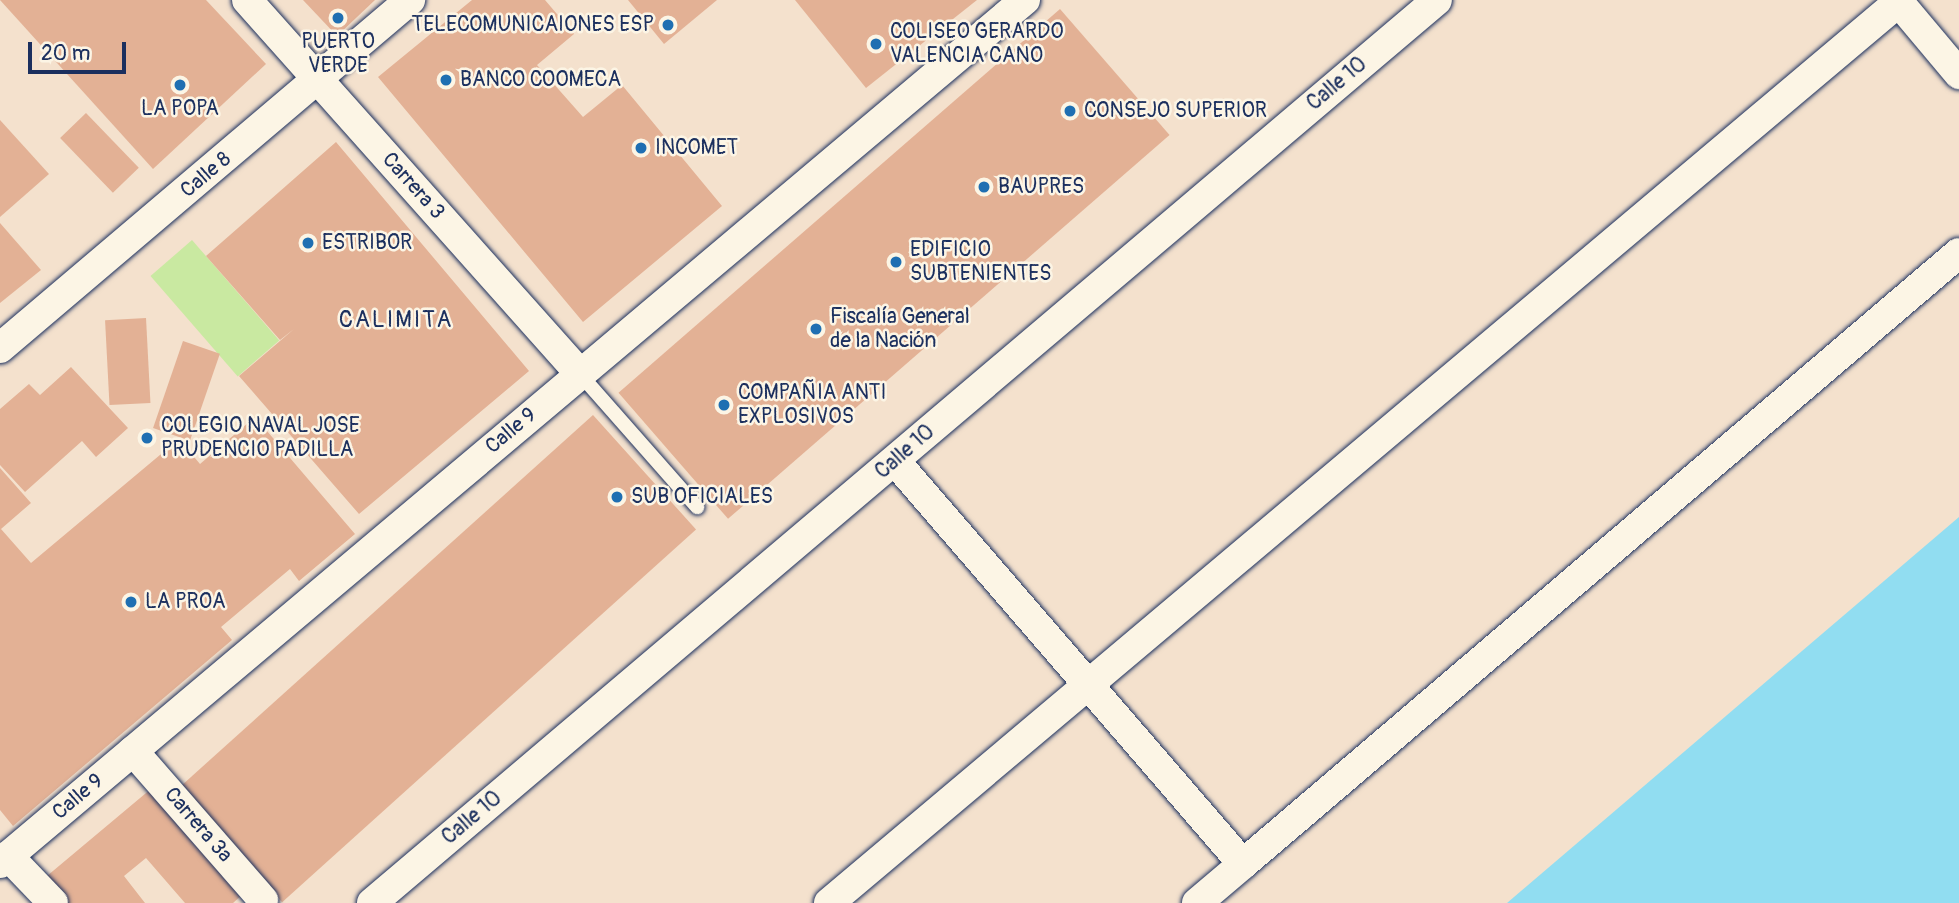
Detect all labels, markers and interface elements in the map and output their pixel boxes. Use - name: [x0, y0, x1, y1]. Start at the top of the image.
- marker: PUERTO VERDE: [330, 10, 346, 26]
- place label: TELECOMUNICAIONES ESP: [412, 12, 654, 38]
- marker: TELECOMUNICAIONES ESP: [660, 17, 676, 33]
- place label: COLISEO GERARDO VALENCIA CANO: [890, 19, 1064, 69]
- scale bar: [32, 28, 130, 72]
- place label: PUERTO VERDE: [301, 29, 375, 79]
- marker: COLISEO GERARDO VALENCIA CANO: [868, 36, 884, 52]
- text: 20 m: [41, 40, 90, 67]
- street label: Calle 10: [1302, 52, 1372, 116]
- place label: BANCO COOMECA: [460, 67, 621, 93]
- marker: BANCO COOMECA: [438, 72, 454, 88]
- marker: LA POPA: [172, 77, 188, 93]
- place label: LA POPA: [141, 96, 219, 122]
- place label: CONSEJO SUPERIOR: [1084, 98, 1267, 124]
- marker: CONSEJO SUPERIOR: [1062, 103, 1078, 119]
- place label: INCOMET: [655, 135, 738, 161]
- marker: INCOMET: [633, 140, 649, 156]
- street label: Calle 8: [176, 147, 236, 203]
- street label: Carrera 3: [376, 147, 450, 225]
- place label: BAUPRES: [998, 174, 1084, 200]
- marker: BAUPRES: [976, 179, 992, 195]
- place label: ESTRIBOR: [322, 230, 412, 256]
- marker: ESTRIBOR: [300, 235, 316, 251]
- place label: EDIFICIO SUBTENIENTES: [910, 237, 1051, 287]
- marker: EDIFICIO SUBTENIENTES: [888, 254, 904, 270]
- place label: Fiscalía General de la Nación: [830, 304, 970, 354]
- district label: CALIMITA: [340, 306, 452, 334]
- marker: Fiscalía General de la Nación: [808, 321, 824, 337]
- place label: COMPAÑIA ANTI EXPLOSIVOS: [738, 380, 886, 430]
- marker: COMPAÑIA ANTI EXPLOSIVOS: [716, 397, 732, 413]
- street label: Calle 9: [481, 403, 541, 459]
- place label: COLEGIO NAVAL JOSE PRUDENCIO PADILLA: [161, 413, 360, 463]
- street label: Calle 10: [870, 419, 940, 485]
- marker: COLEGIO NAVAL JOSE PRUDENCIO PADILLA: [139, 430, 155, 446]
- place label: SUB OFICIALES: [631, 484, 773, 510]
- marker: SUB OFICIALES: [609, 489, 625, 505]
- place label: LA PROA: [145, 589, 226, 615]
- marker: LA PROA: [123, 594, 139, 610]
- street label: Calle 9: [48, 769, 108, 825]
- street label: Carrera 3a: [159, 782, 237, 868]
- street label: Calle 10: [437, 786, 507, 850]

